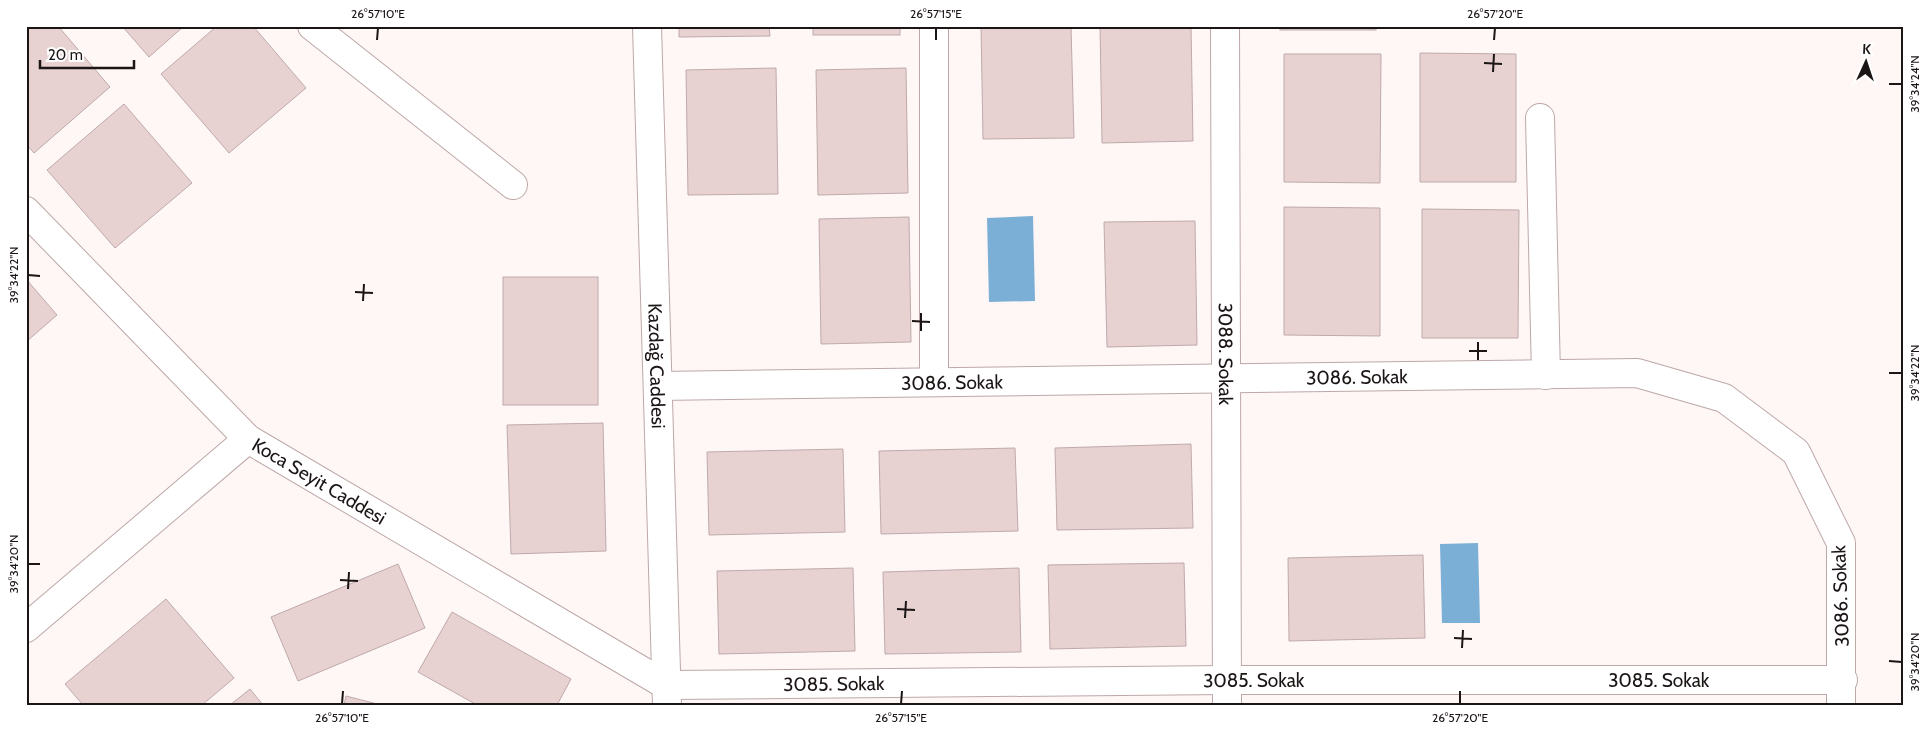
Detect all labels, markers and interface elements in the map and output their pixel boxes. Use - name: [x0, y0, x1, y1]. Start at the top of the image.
- text: 26°57'10"E: [351, 6, 405, 21]
- text: 26°57'15"E: [910, 6, 962, 21]
- text: 26°57'20"E: [1467, 6, 1523, 21]
- scale bar: [40, 38, 134, 70]
- north arrow: [1842, 38, 1892, 88]
- text: K: [1862, 40, 1872, 58]
- text: 20 m: [48, 46, 83, 64]
- text: 39°34'24"N: [1907, 55, 1922, 113]
- text: 39°34'22"N: [6, 246, 21, 304]
- street label: Kazdağ Caddesi: [643, 303, 670, 429]
- street label: 3088. Sokak: [1214, 303, 1237, 406]
- text: 39°34'22"N: [1907, 344, 1922, 402]
- street label: 3086. Sokak: [1306, 365, 1408, 389]
- street label: 3086. Sokak: [901, 370, 1003, 395]
- street label: Koca Seyit Caddesi: [248, 433, 390, 530]
- text: 39°34'20"N: [6, 534, 21, 594]
- street label: 3086. Sokak: [1827, 544, 1854, 647]
- text: 39°34'20"N: [1907, 632, 1922, 692]
- street label: 3085. Sokak: [1203, 669, 1305, 692]
- street label: 3085. Sokak: [1608, 669, 1710, 692]
- street label: 3085. Sokak: [783, 672, 885, 696]
- text: 26°57'10"E: [315, 710, 369, 725]
- text: 26°57'15"E: [875, 710, 927, 725]
- text: 26°57'20"E: [1432, 710, 1488, 725]

